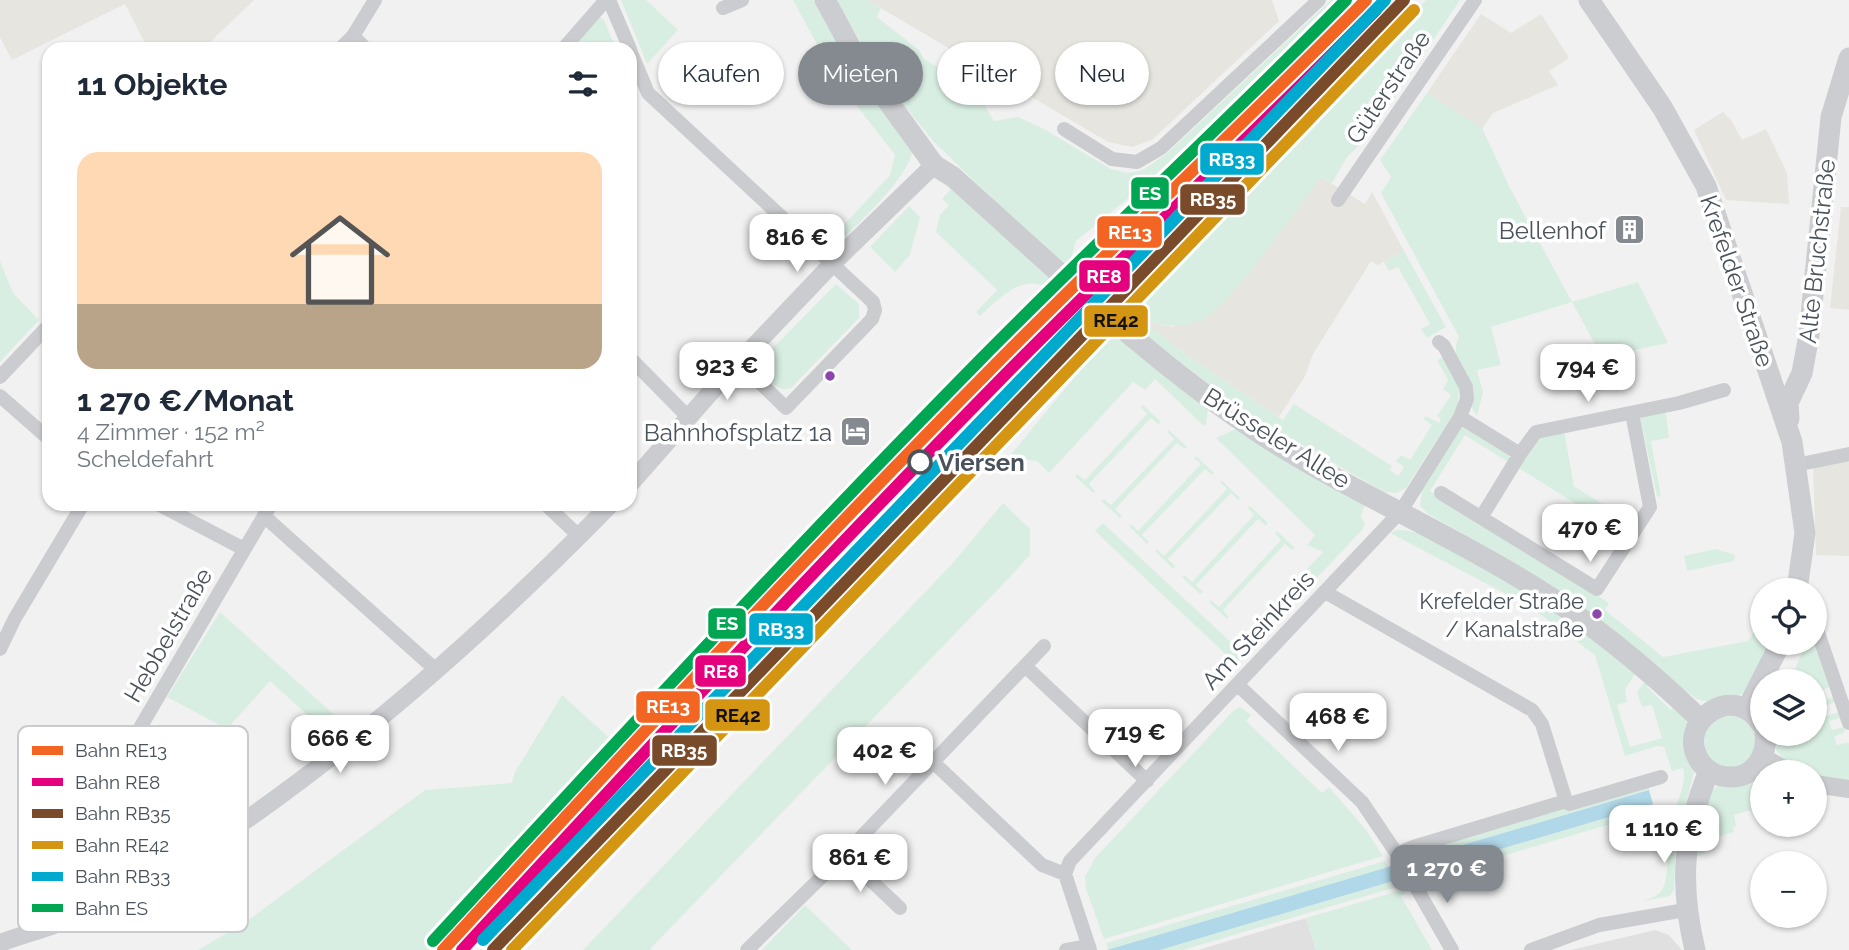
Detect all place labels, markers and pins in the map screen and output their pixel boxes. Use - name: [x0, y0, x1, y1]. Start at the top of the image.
- building icon: Bellenhof: [1612, 213, 1646, 247]
- pin: 816 €: [748, 215, 846, 274]
- place label: Bellenhof: [1499, 216, 1607, 245]
- pin: 923 €: [678, 342, 776, 402]
- pin: 794 €: [1539, 344, 1637, 404]
- unlabelled marker: [823, 369, 837, 383]
- hotel icon: Bahnhofsplatz 1a: [838, 415, 872, 449]
- place label: Bahnhofsplatz 1a: [644, 418, 832, 447]
- place label: Viersen: [938, 448, 1025, 477]
- marker: Viersen: [908, 450, 932, 474]
- pin: 470 €: [1541, 504, 1639, 564]
- place label: Krefelder Straße / Kanalstraße: [1419, 588, 1584, 642]
- marker: Krefelder Straße / Kanalstraße: [1590, 607, 1604, 621]
- pin: 468 €: [1289, 694, 1387, 753]
- pin: 719 €: [1086, 710, 1184, 769]
- pin: 666 €: [291, 716, 389, 775]
- pin: 402 €: [836, 728, 934, 787]
- pin: 1 110 €: [1599, 806, 1729, 865]
- pin: 861 €: [811, 834, 909, 894]
- pin: 1 270 €: [1382, 846, 1512, 905]

